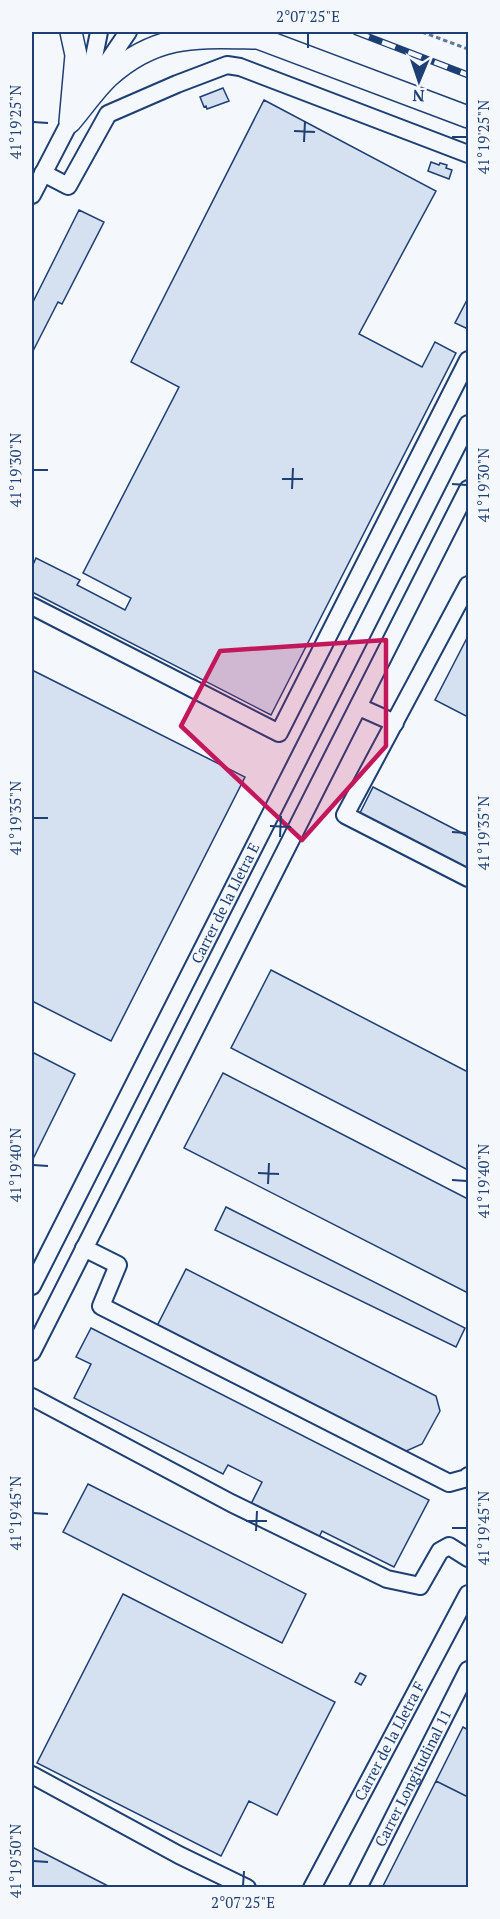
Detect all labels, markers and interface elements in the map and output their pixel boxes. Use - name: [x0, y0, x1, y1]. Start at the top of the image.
- text: 2°07'25"E: [276, 6, 340, 26]
- north arrow: [389, 51, 449, 111]
- text: 41°19'25"N: [5, 85, 25, 159]
- text: N: [412, 85, 425, 107]
- text: 41°19'25"N: [473, 100, 493, 174]
- text: 41°19'30"N: [5, 433, 25, 507]
- text: 41°19'30"N: [473, 448, 493, 522]
- text: 41°19'35"N: [5, 781, 25, 855]
- text: 41°19'35"N: [473, 796, 493, 870]
- street label: Carrer de la Lletra E: [186, 839, 264, 966]
- text: 41°19'40"N: [5, 1128, 25, 1202]
- text: 41°19'40"N: [473, 1144, 493, 1218]
- text: 41°19'45"N: [5, 1476, 25, 1550]
- text: 41°19'45"N: [473, 1491, 493, 1565]
- street label: Carrer de la Lletra F: [349, 1678, 429, 1804]
- street label: Carrer Longitudinal 11: [370, 1706, 456, 1850]
- text: 41°19'50"N: [5, 1824, 25, 1898]
- text: 2°07'25"E: [211, 1892, 275, 1912]

